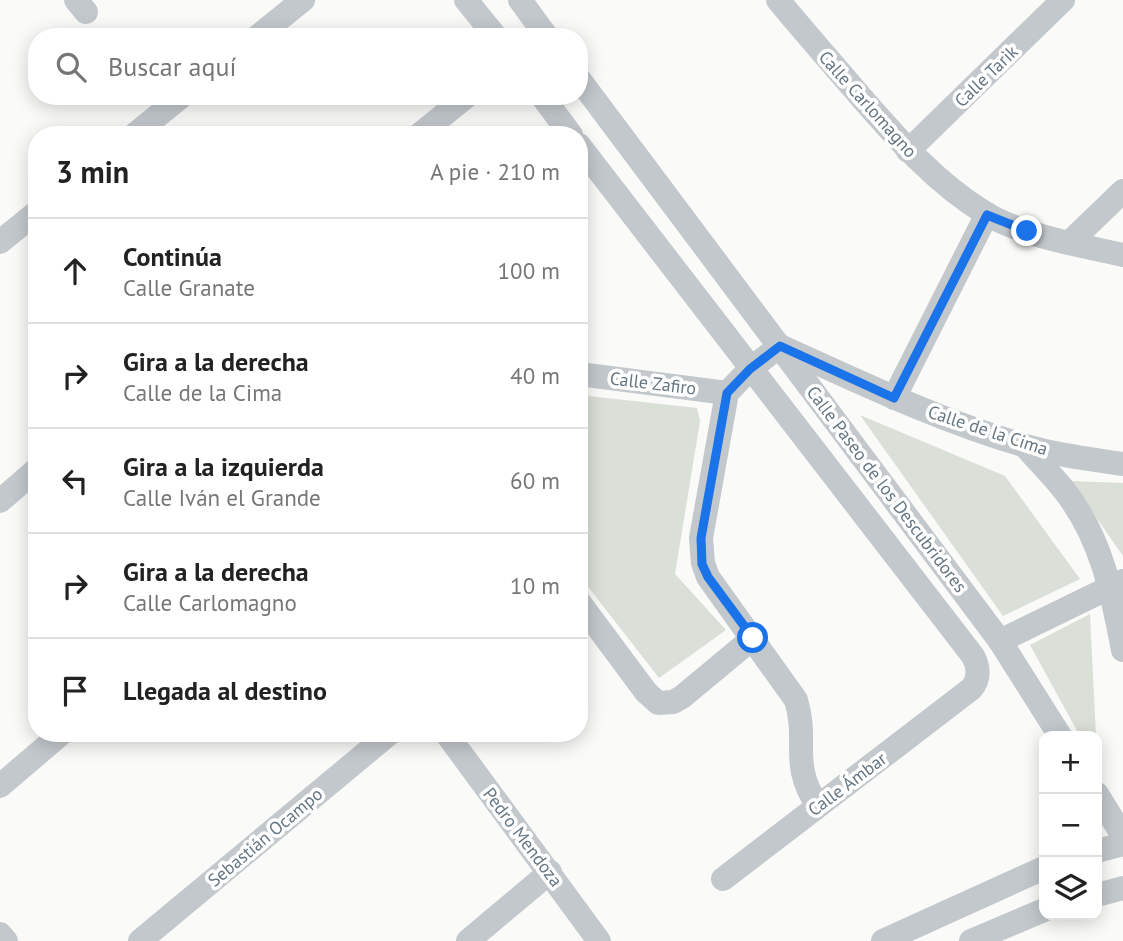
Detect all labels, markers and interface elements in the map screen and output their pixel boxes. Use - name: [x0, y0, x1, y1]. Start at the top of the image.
- search box: [28, 28, 588, 105]
- street label: Calle Tarik: [949, 40, 1023, 112]
- street label: Calle Carlomagno: [814, 46, 922, 162]
- icon: search: [52, 48, 90, 86]
- text: Buscar aquí: [108, 50, 236, 83]
- text: 3 min: [56, 152, 129, 191]
- text: A pie · 210 m: [430, 157, 560, 186]
- route end: [1011, 215, 1042, 246]
- text: Continúa: [123, 240, 222, 273]
- icon: ahead: [56, 252, 94, 290]
- text: 100 m: [498, 256, 560, 285]
- text: Calle Granate: [123, 273, 255, 302]
- text: Gira a la derecha: [123, 345, 309, 378]
- icon: right: [56, 357, 94, 395]
- text: 40 m: [510, 361, 560, 390]
- street label: Calle Zafiro: [609, 366, 697, 400]
- text: Calle de la Cima: [123, 378, 282, 407]
- street label: Calle Paseo de los Descubridores: [802, 381, 972, 597]
- street label: Calle de la Cima: [925, 400, 1051, 460]
- text: Gira a la izquierda: [123, 450, 324, 483]
- icon: left: [56, 462, 94, 500]
- text: 60 m: [510, 466, 560, 495]
- text: Calle Iván el Grande: [123, 483, 321, 512]
- text: Gira a la derecha: [123, 555, 309, 588]
- icon: right: [56, 567, 94, 605]
- text: 10 m: [510, 571, 560, 600]
- text: Calle Carlomagno: [123, 588, 297, 617]
- route start: [737, 622, 768, 653]
- icon: arrive: [56, 672, 94, 710]
- text: Llegada al destino: [123, 674, 327, 707]
- map controls: [1039, 731, 1102, 920]
- button: +: [1039, 731, 1102, 794]
- street label: Calle Ámbar: [803, 747, 891, 821]
- street label: Sebastián Ocampo: [203, 782, 327, 892]
- street label: Pedro Mendoza: [478, 783, 568, 891]
- button: −: [1039, 794, 1102, 857]
- button: layers: [1039, 857, 1102, 920]

